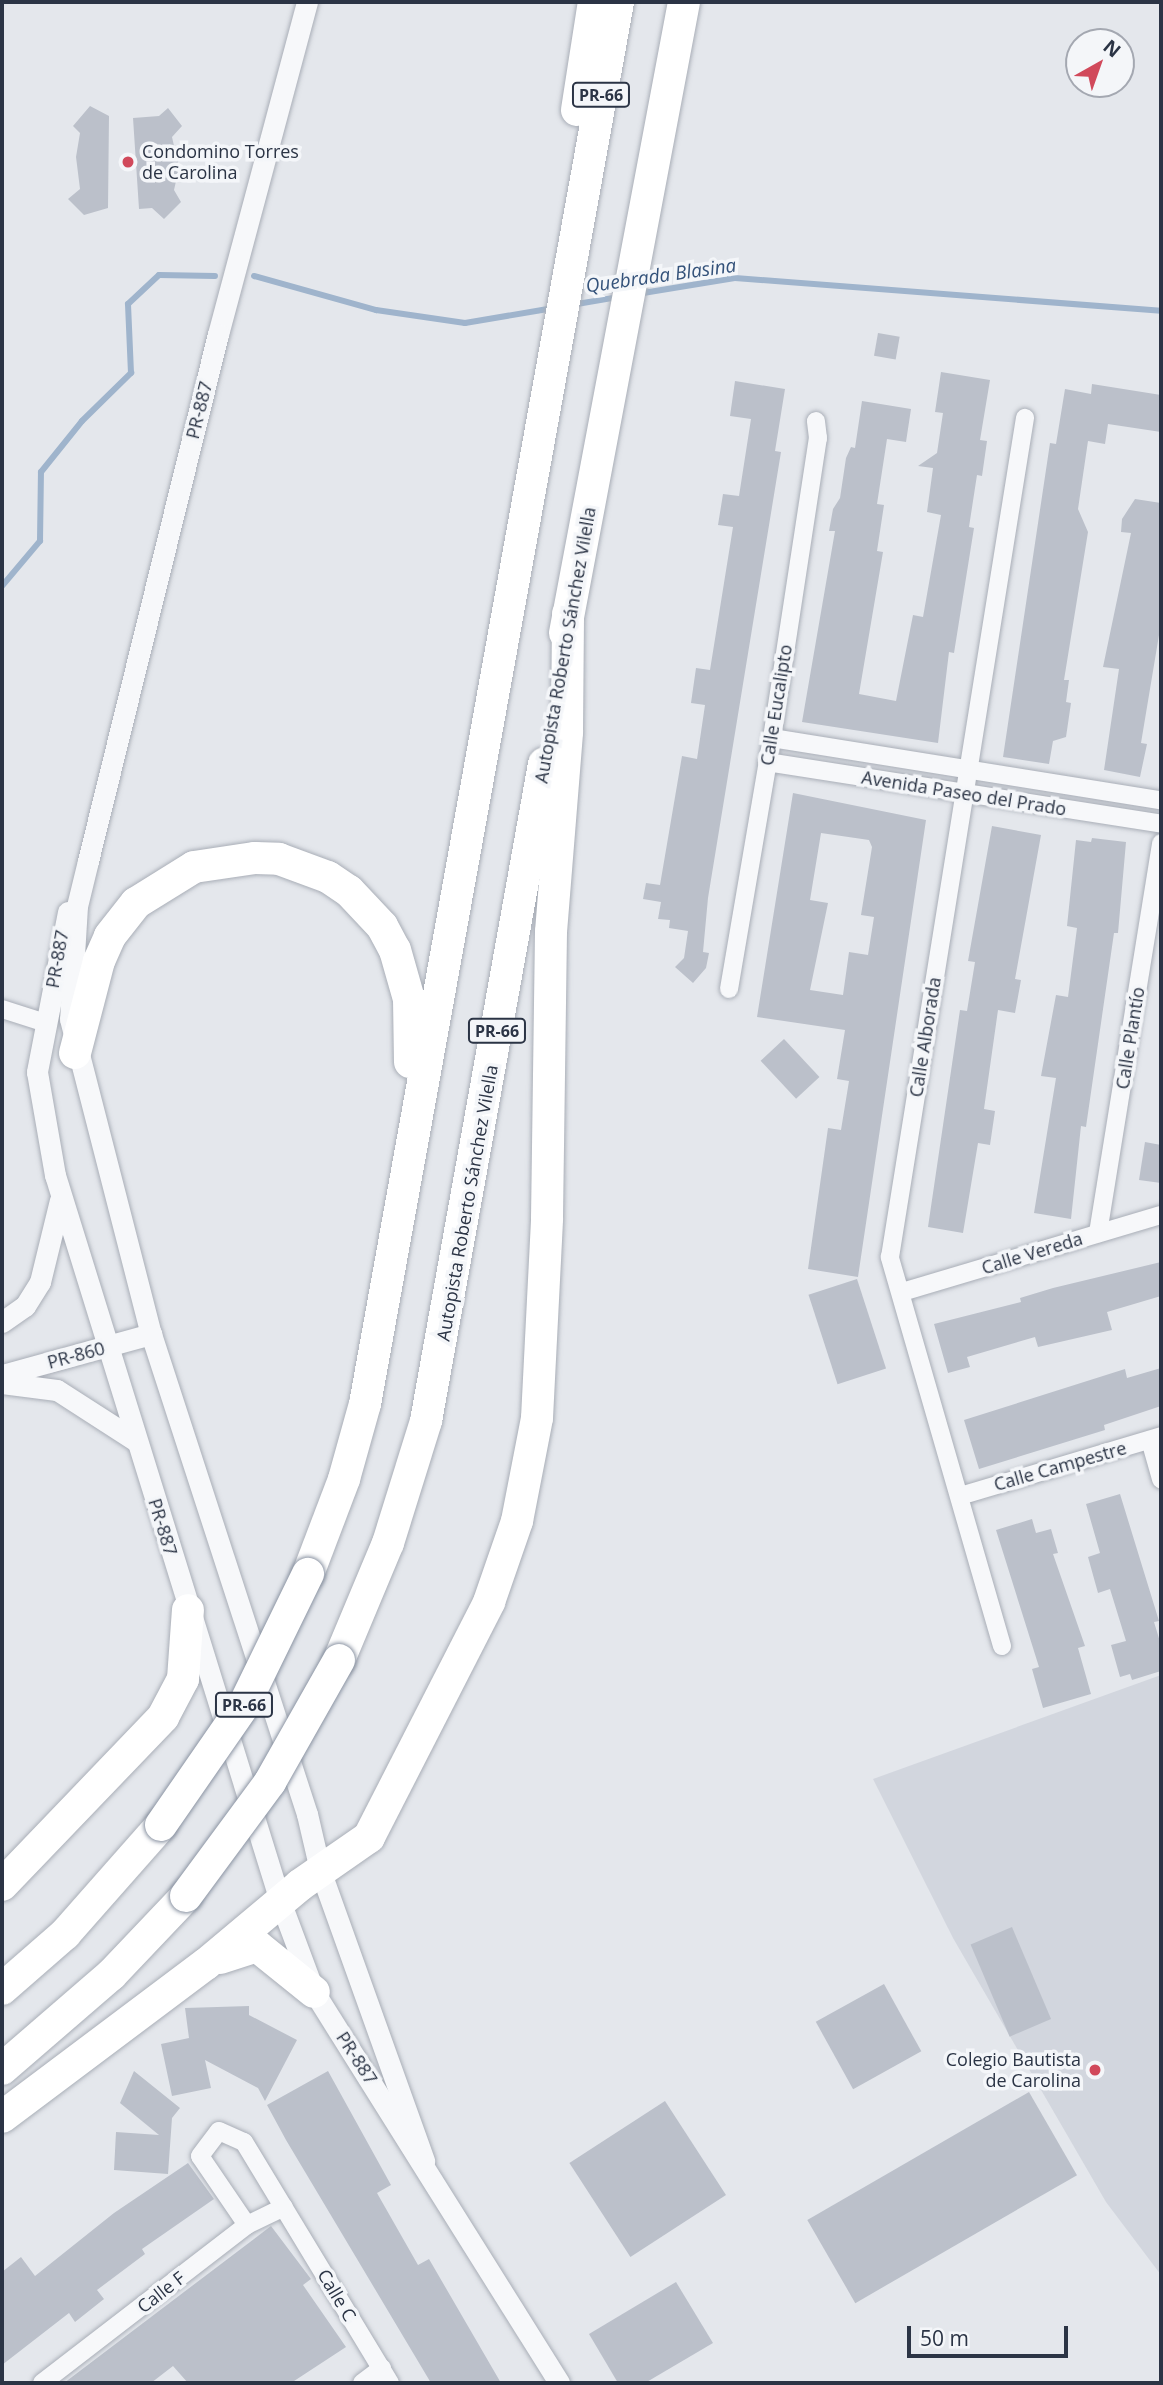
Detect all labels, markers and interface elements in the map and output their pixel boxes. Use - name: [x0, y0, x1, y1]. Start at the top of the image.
- north arrow: [1065, 28, 1135, 98]
- text: N: [1098, 34, 1126, 63]
- road number: PR-66: [571, 82, 631, 108]
- place label: Condomino Torres de Carolina: [142, 141, 299, 184]
- marker: Condomino Torres de Carolina: [120, 154, 136, 170]
- water label: Quebrada Blasina: [584, 254, 738, 298]
- street label: PR-887: [181, 379, 217, 441]
- street label: Autopista Roberto Sánchez Vilella: [530, 505, 600, 785]
- street label: Calle Eucalipto: [756, 643, 796, 767]
- street label: Avenida Paseo del Prado: [860, 766, 1068, 820]
- street label: PR-887: [41, 928, 73, 990]
- street label: Calle Alborada: [905, 975, 945, 1099]
- street label: Calle Plantío: [1111, 985, 1149, 1091]
- road number: PR-66: [467, 1018, 527, 1044]
- street label: Autopista Roberto Sánchez Vilella: [432, 1063, 502, 1343]
- street label: Calle Vereda: [979, 1227, 1085, 1279]
- street label: PR-860: [45, 1337, 107, 1373]
- street label: Calle Campestre: [991, 1437, 1129, 1495]
- street label: PR-887: [144, 1496, 182, 1558]
- road number: PR-66: [214, 1693, 274, 1718]
- street label: PR-887: [332, 2028, 382, 2088]
- place label: Colegio Bautista de Carolina: [946, 2049, 1081, 2092]
- marker: Colegio Bautista de Carolina: [1087, 2062, 1103, 2078]
- street label: Calle C: [313, 2265, 361, 2325]
- street label: Calle F: [133, 2267, 189, 2317]
- scale bar: [911, 2312, 1072, 2356]
- text: 50 m: [920, 2324, 969, 2352]

